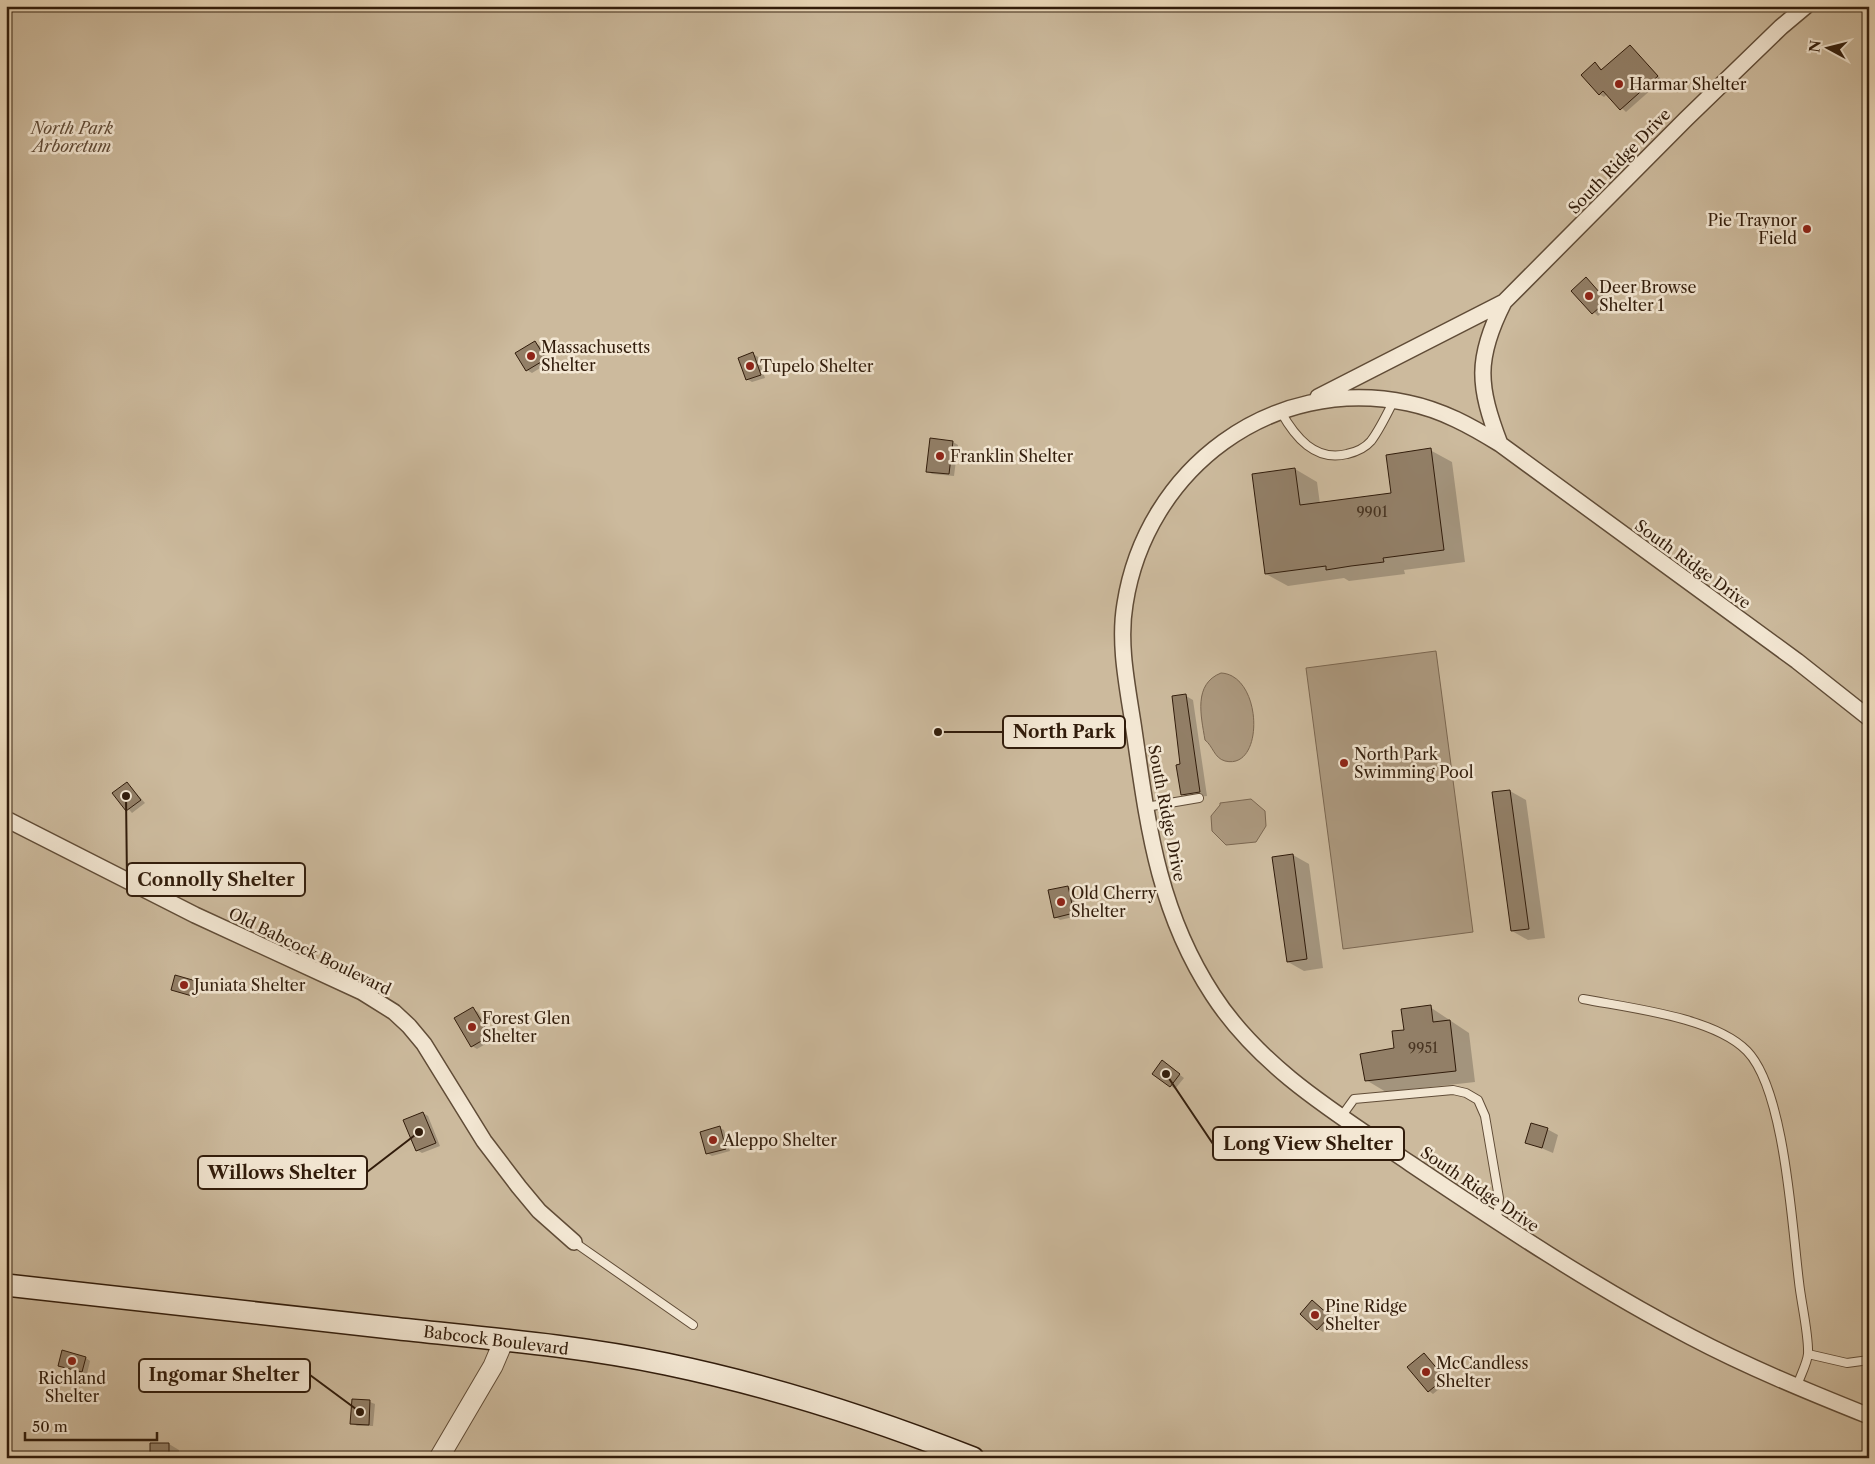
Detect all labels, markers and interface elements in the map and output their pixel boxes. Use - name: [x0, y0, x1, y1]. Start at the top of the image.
- north arrow: [1802, 22, 1852, 72]
- text: N: [1805, 39, 1825, 54]
- place label: Harmar Shelter: [1629, 74, 1747, 94]
- marker: Harmar Shelter: [1613, 78, 1625, 90]
- street label: South Ridge Drive: [1564, 104, 1674, 218]
- park label: North Park Arboretum: [29, 118, 114, 156]
- place label: Pie Traynor Field: [1708, 210, 1797, 248]
- marker: Pie Traynor Field: [1801, 223, 1813, 235]
- place label: Deer Browse Shelter 1: [1599, 277, 1696, 315]
- marker: Deer Browse Shelter 1: [1583, 290, 1595, 302]
- place label: Massachusetts Shelter: [541, 337, 650, 375]
- marker: Massachusetts Shelter: [525, 350, 537, 362]
- place label: Tupelo Shelter: [760, 356, 874, 376]
- marker: Tupelo Shelter: [744, 360, 756, 372]
- place label: Franklin Shelter: [950, 446, 1074, 466]
- marker: Franklin Shelter: [934, 450, 946, 462]
- house number: 9901: [1356, 503, 1388, 521]
- street label: South Ridge Drive: [1631, 515, 1755, 613]
- callout: North Park: [1003, 716, 1125, 748]
- text: North Park: [1013, 721, 1116, 743]
- street label: South Ridge Drive: [1144, 743, 1190, 883]
- place label: North Park Swimming Pool: [1354, 744, 1474, 782]
- marker: North Park Swimming Pool: [1338, 757, 1350, 769]
- callout: Connolly Shelter: [127, 863, 305, 896]
- text: Connolly Shelter: [137, 869, 295, 891]
- place label: Old Cherry Shelter: [1071, 883, 1158, 921]
- marker: Old Cherry Shelter: [1055, 896, 1067, 908]
- street label: Old Babcock Boulevard: [226, 903, 395, 999]
- place label: Juniata Shelter: [191, 975, 306, 995]
- marker: Juniata Shelter: [178, 979, 190, 991]
- place label: Forest Glen Shelter: [482, 1008, 570, 1046]
- marker: Forest Glen Shelter: [466, 1021, 478, 1033]
- house number: 9951: [1408, 1039, 1438, 1057]
- callout: Long View Shelter: [1213, 1127, 1404, 1160]
- place label: Aleppo Shelter: [722, 1130, 837, 1150]
- text: Long View Shelter: [1223, 1133, 1393, 1155]
- marker: Aleppo Shelter: [707, 1134, 719, 1146]
- street label: South Ridge Drive: [1417, 1142, 1543, 1236]
- callout: Willows Shelter: [198, 1156, 367, 1189]
- text: Willows Shelter: [206, 1162, 357, 1184]
- place label: Pine Ridge Shelter: [1325, 1296, 1407, 1334]
- marker: Pine Ridge Shelter: [1309, 1309, 1321, 1321]
- street label: Babcock Boulevard: [422, 1321, 570, 1359]
- place label: McCandless Shelter: [1436, 1353, 1528, 1391]
- marker: Richland Shelter: [66, 1355, 78, 1367]
- callout: Ingomar Shelter: [139, 1359, 310, 1392]
- text: Ingomar Shelter: [149, 1364, 300, 1386]
- marker: McCandless Shelter: [1420, 1366, 1432, 1378]
- place label: Richland Shelter: [38, 1368, 106, 1406]
- scale bar: [25, 1409, 158, 1441]
- text: 50 m: [32, 1417, 68, 1436]

